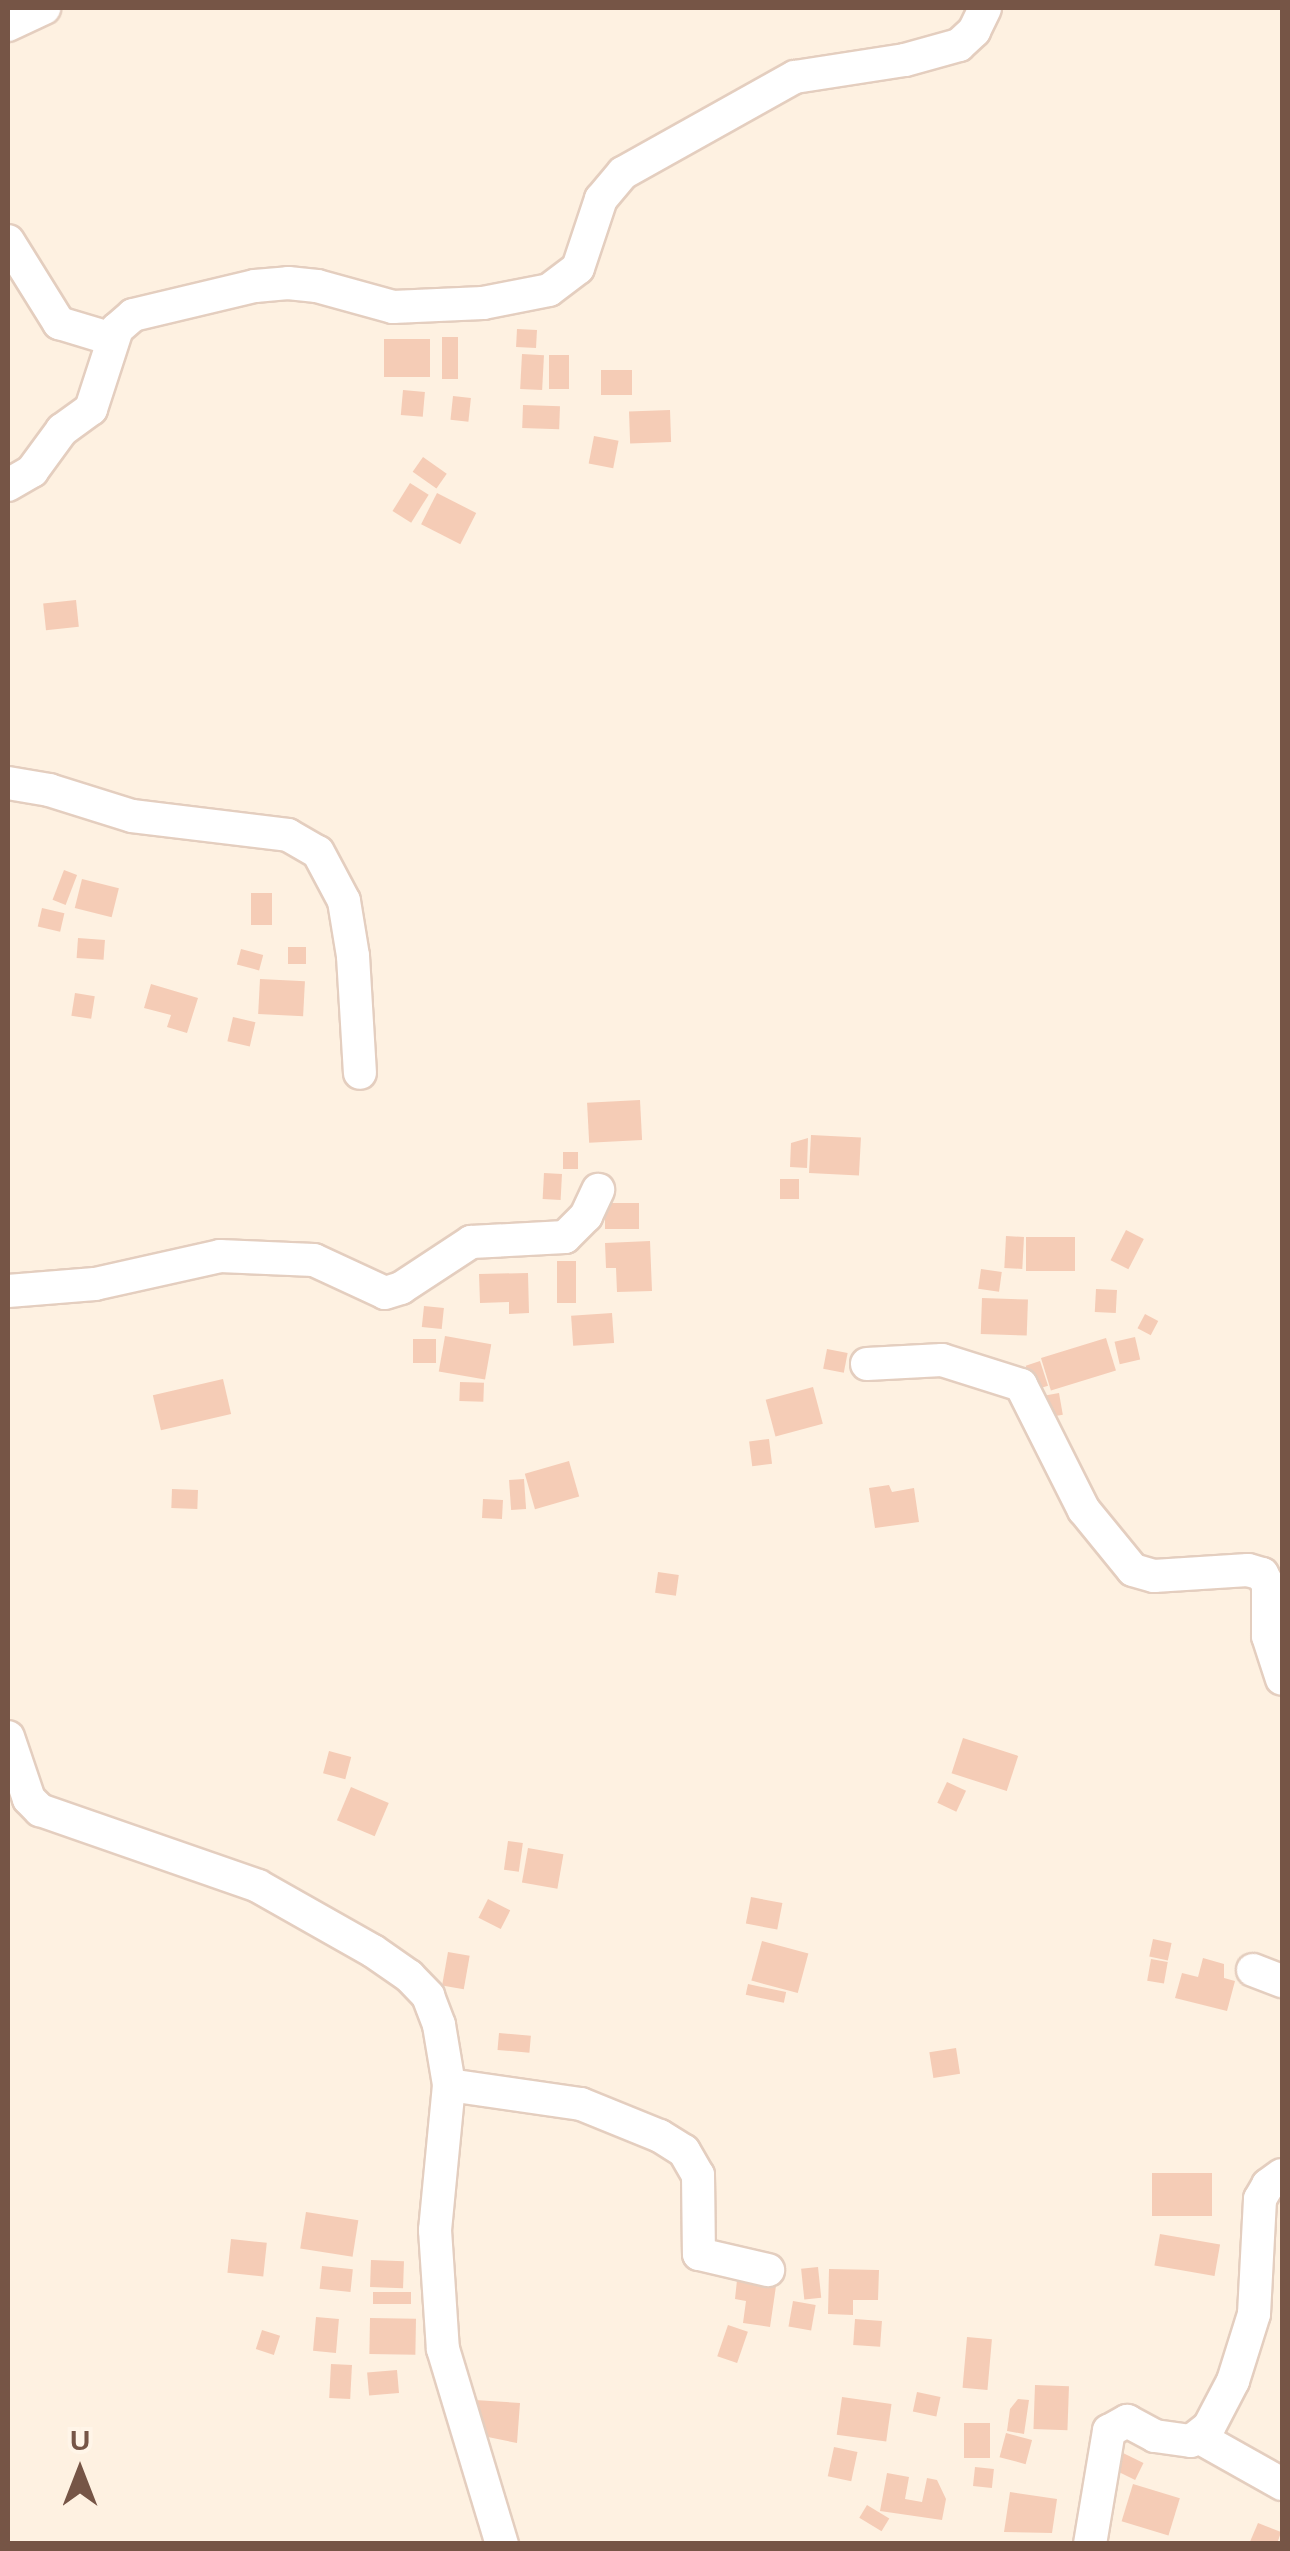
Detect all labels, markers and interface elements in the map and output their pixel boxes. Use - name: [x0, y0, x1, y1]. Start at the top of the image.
- north arrow: [30, 2421, 130, 2521]
- text: U: [70, 2425, 90, 2456]

